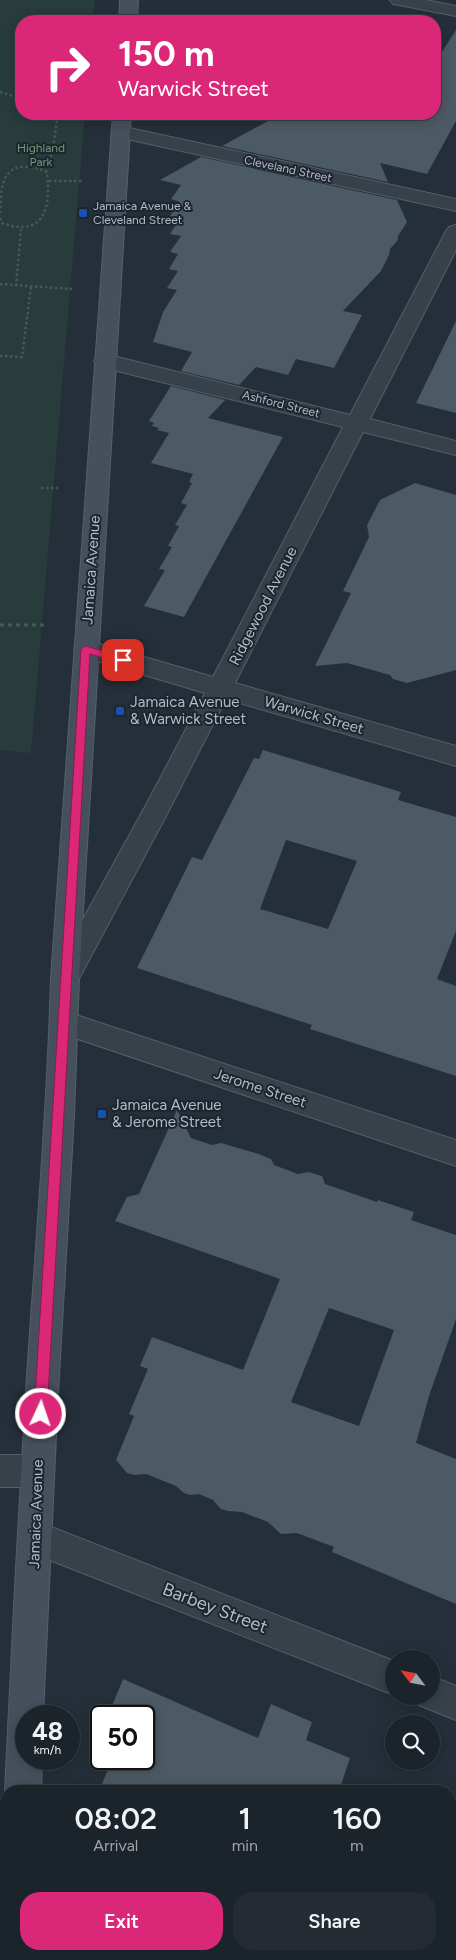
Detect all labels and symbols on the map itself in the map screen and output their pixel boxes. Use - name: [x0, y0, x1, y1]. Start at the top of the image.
- park label: Highland Park: [17, 141, 65, 169]
- street label: Cleveland Street: [243, 153, 334, 185]
- place label: Jamaica Avenue & Cleveland Street: [93, 199, 192, 227]
- marker: Jamaica Avenue & Cleveland Street: [77, 207, 89, 219]
- street label: Ashford Street: [241, 388, 322, 421]
- street label: Jamaica Avenue: [78, 515, 104, 625]
- street label: Ridgewood Avenue: [225, 544, 301, 668]
- pin: [102, 639, 144, 681]
- street label: Warwick Street: [262, 692, 366, 738]
- place label: Jamaica Avenue & Warwick Street: [130, 693, 247, 728]
- marker: Jamaica Avenue & Warwick Street: [114, 705, 126, 717]
- street label: Jerome Street: [211, 1065, 309, 1112]
- place label: Jamaica Avenue & Jerome Street: [112, 1096, 222, 1131]
- marker: Jamaica Avenue & Jerome Street: [96, 1108, 108, 1120]
- position arrow: [14, 1387, 66, 1439]
- street label: Jamaica Avenue: [25, 1459, 47, 1569]
- street label: Barbey Street: [159, 1578, 271, 1638]
- north arrow: [385, 1650, 440, 1705]
- speed limit sign: 50: [90, 1705, 155, 1770]

